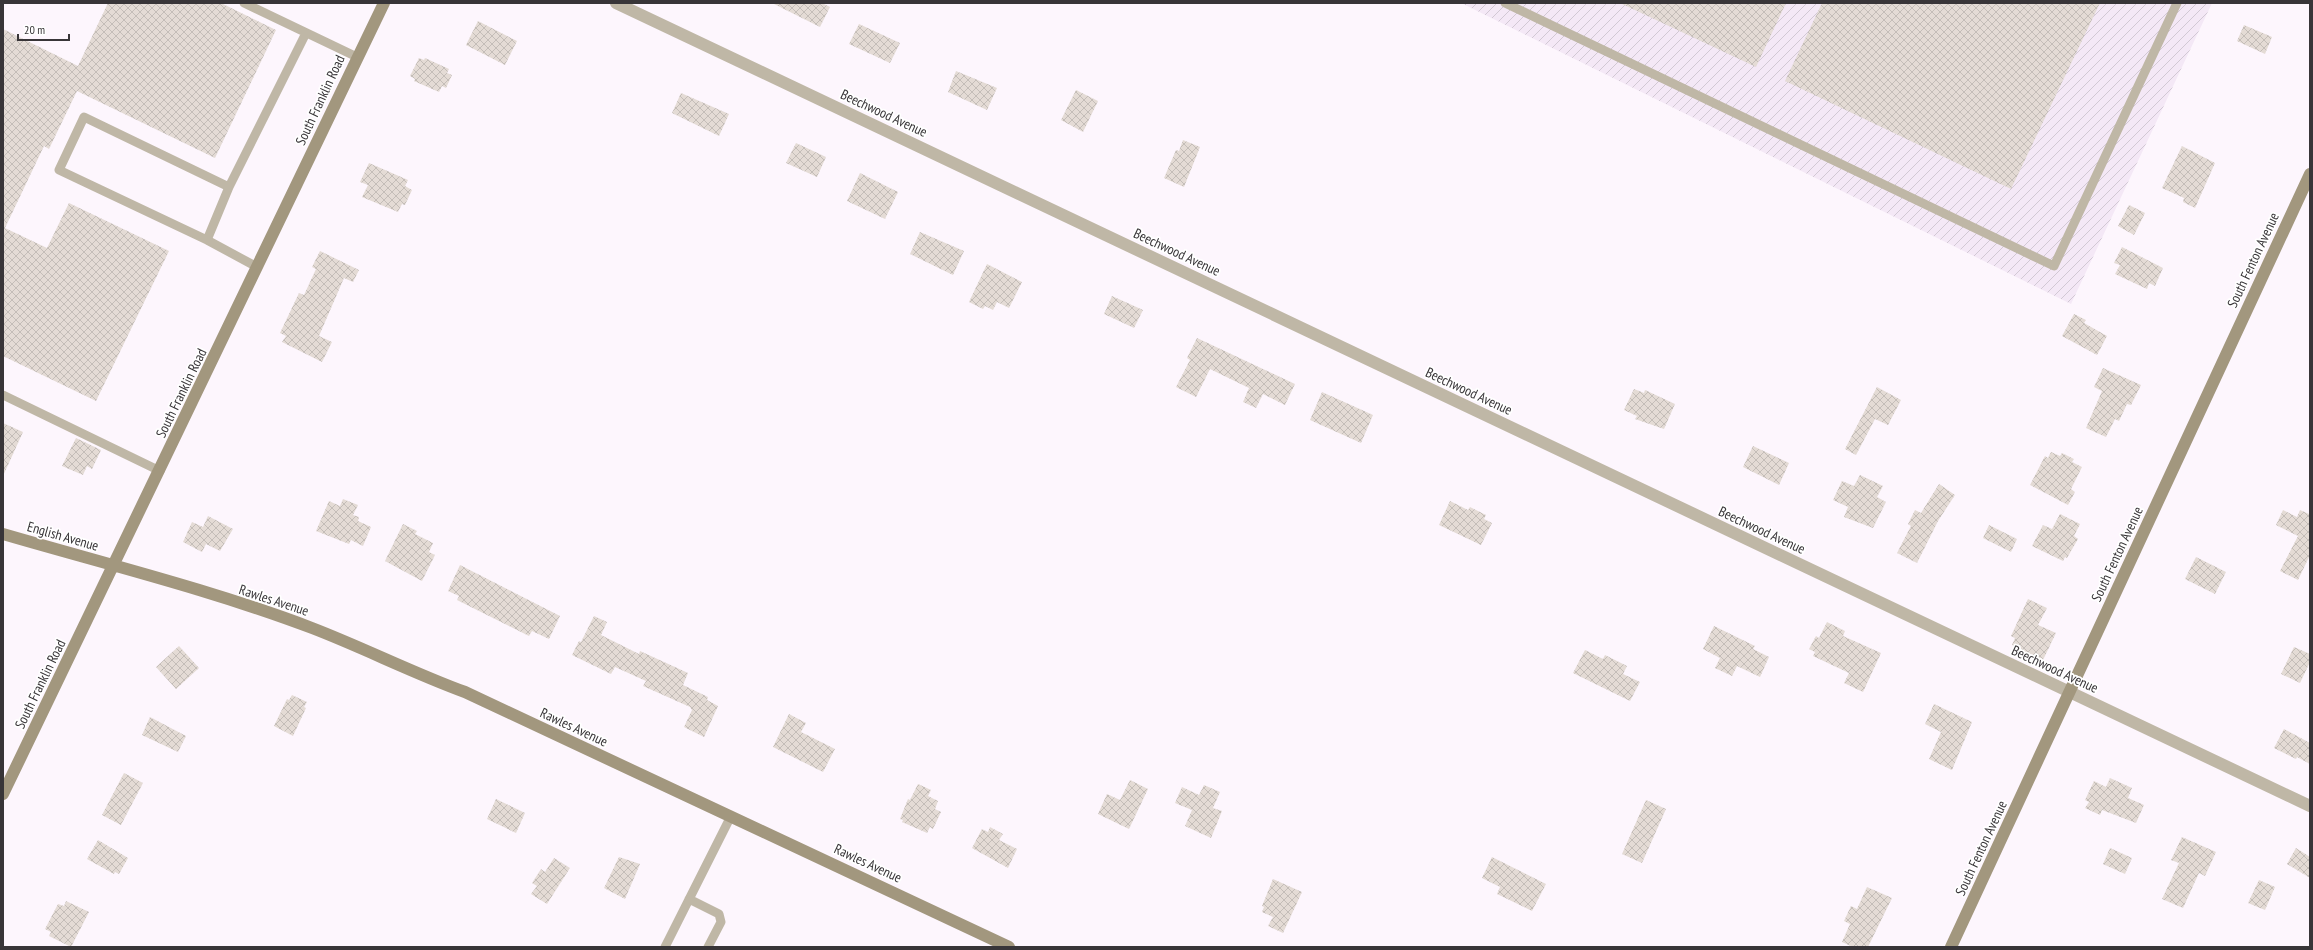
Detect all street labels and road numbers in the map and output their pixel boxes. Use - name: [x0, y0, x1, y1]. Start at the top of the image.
- street label: South Franklin Road: [291, 52, 349, 148]
- street label: Beechwood Avenue: [838, 85, 930, 141]
- street label: South Fenton Avenue: [2223, 209, 2283, 310]
- street label: Beechwood Avenue: [1131, 224, 1223, 280]
- street label: South Franklin Road: [152, 345, 210, 441]
- street label: Beechwood Avenue: [1423, 363, 1515, 419]
- street label: Beechwood Avenue: [1716, 502, 1808, 558]
- street label: South Fenton Avenue: [2087, 503, 2147, 604]
- street label: English Avenue: [25, 517, 101, 555]
- street label: Rawles Avenue: [237, 580, 311, 620]
- street label: South Franklin Road: [11, 636, 69, 732]
- street label: Beechwood Avenue: [2009, 641, 2101, 697]
- street label: Rawles Avenue: [537, 704, 611, 751]
- street label: South Fenton Avenue: [1951, 797, 2011, 898]
- street label: Rawles Avenue: [831, 840, 905, 887]

